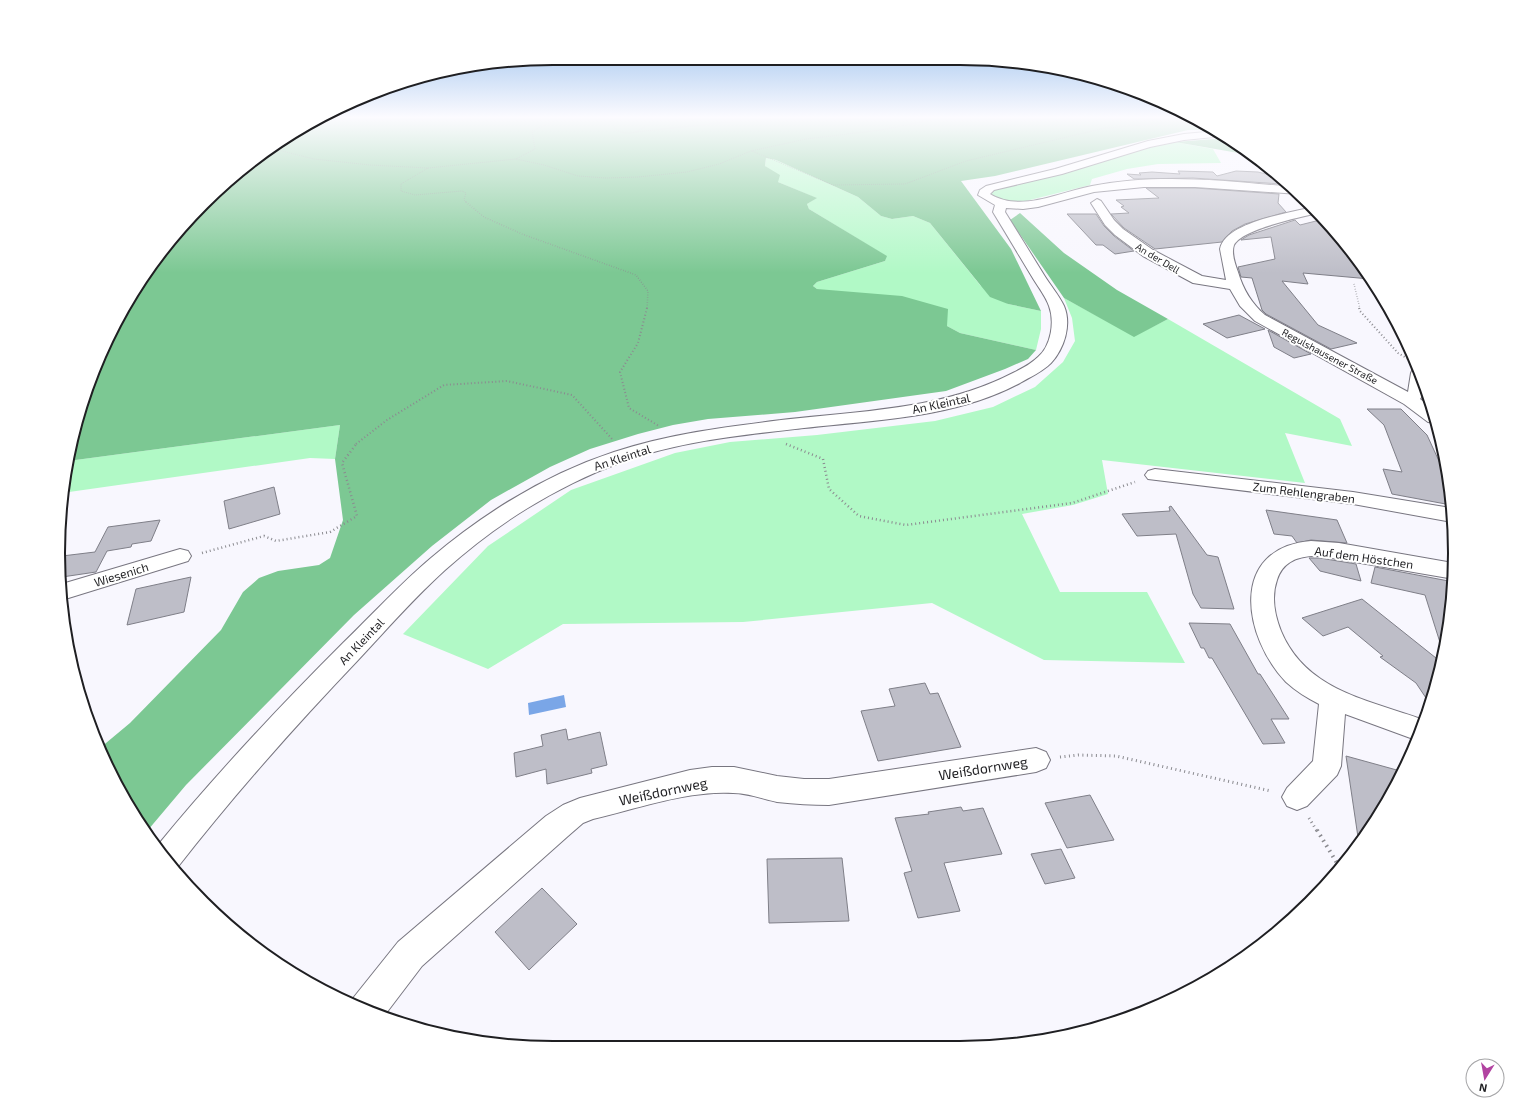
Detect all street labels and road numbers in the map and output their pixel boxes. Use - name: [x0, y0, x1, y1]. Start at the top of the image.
- street label: An der Dell: [1134, 240, 1182, 276]
- street label: Regulshausener Straße: [1280, 326, 1380, 386]
- street label: An Kleintal: [911, 390, 972, 416]
- street label: An Kleintal: [592, 441, 653, 473]
- street label: Zum Rehlengraben: [1252, 479, 1356, 505]
- street label: Auf dem Höstchen: [1314, 543, 1414, 571]
- street label: Wiesenich: [92, 559, 150, 589]
- street label: An Kleintal: [336, 615, 387, 667]
- street label: Weißdornweg: [937, 753, 1029, 783]
- street label: Weißdornweg: [617, 773, 709, 809]

